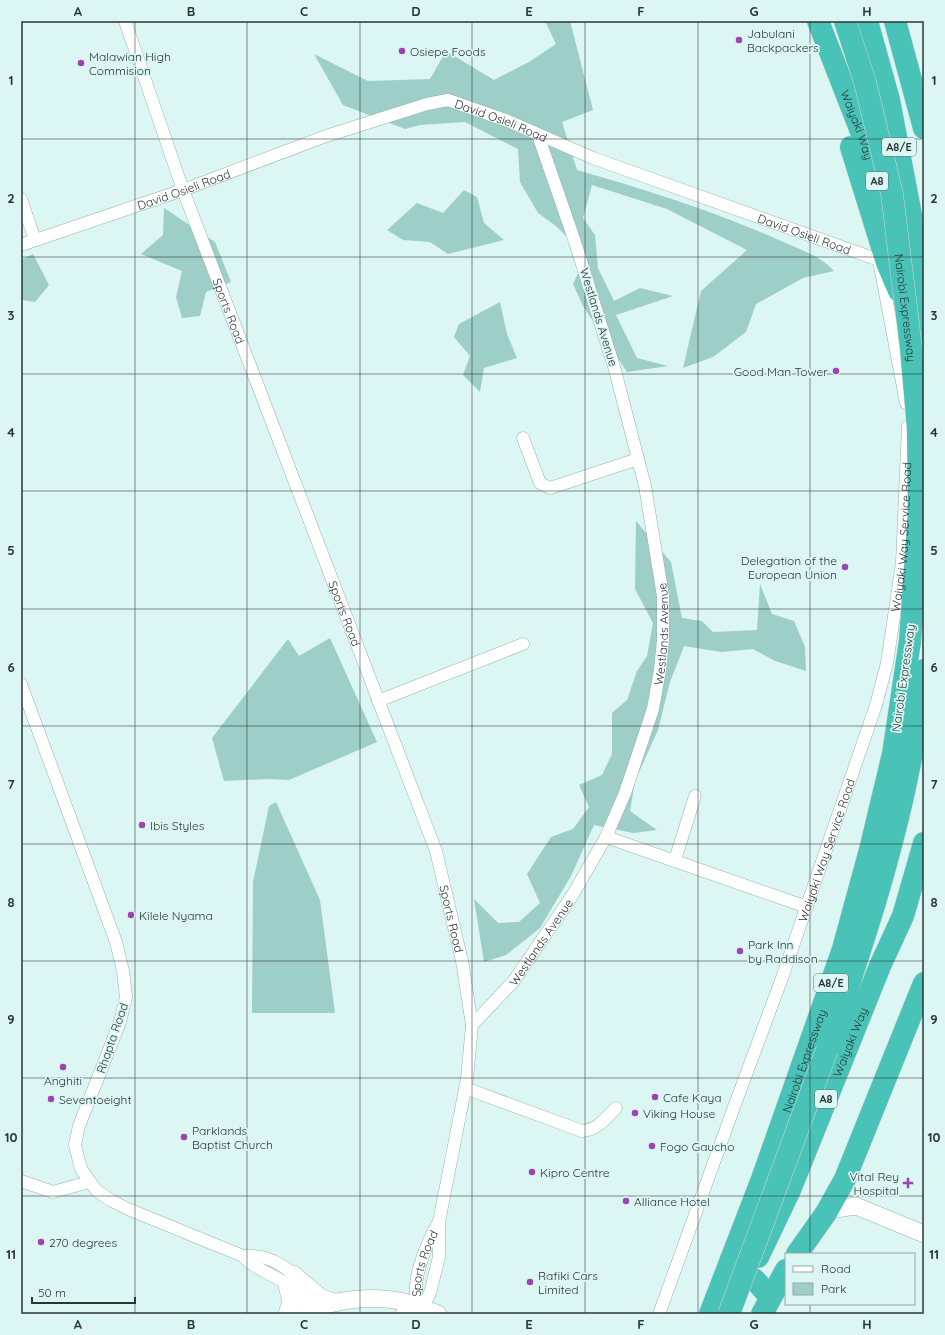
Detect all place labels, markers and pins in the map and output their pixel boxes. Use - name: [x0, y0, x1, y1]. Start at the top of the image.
- place label: Jabulani Backpackers: [747, 26, 819, 55]
- marker: Jabulani Backpackers: [734, 35, 744, 45]
- place label: Osiepe Foods: [410, 44, 486, 59]
- marker: Osiepe Foods: [397, 46, 407, 56]
- place label: Malawian High Commision: [89, 49, 171, 78]
- marker: Malawian High Commision: [76, 58, 86, 68]
- place label: Good Man Tower: [734, 364, 828, 379]
- marker: Good Man Tower: [831, 366, 841, 376]
- place label: Delegation of the European Union: [741, 553, 837, 582]
- marker: Delegation of the European Union: [840, 562, 850, 572]
- place label: Ibis Styles: [150, 818, 205, 833]
- marker: Ibis Styles: [137, 820, 147, 830]
- place label: Kilele Nyama: [139, 908, 213, 923]
- marker: Kilele Nyama: [126, 910, 136, 920]
- place label: Park Inn by Raddison: [748, 937, 818, 966]
- marker: Park Inn by Raddison: [735, 946, 745, 956]
- marker: Anghiti: [58, 1062, 68, 1072]
- place label: Anghiti: [44, 1073, 82, 1088]
- place label: Cafe Kaya: [663, 1090, 722, 1105]
- place label: Seventoeight: [59, 1092, 131, 1107]
- marker: Cafe Kaya: [650, 1092, 660, 1102]
- marker: Seventoeight: [46, 1094, 56, 1104]
- place label: Viking House: [643, 1106, 716, 1121]
- marker: Viking House: [630, 1108, 640, 1118]
- place label: Parklands Baptist Church: [192, 1123, 273, 1152]
- marker: Parklands Baptist Church: [179, 1132, 189, 1142]
- place label: Fogo Gaucho: [660, 1139, 734, 1154]
- marker: Fogo Gaucho: [647, 1141, 657, 1151]
- place label: Kipro Centre: [540, 1165, 610, 1180]
- marker: Kipro Centre: [527, 1167, 537, 1177]
- place label: Vital Rey Hospital: [850, 1169, 899, 1198]
- marker: Vital Rey Hospital: [902, 1177, 914, 1189]
- place label: Alliance Hotel: [634, 1194, 710, 1209]
- marker: Alliance Hotel: [621, 1196, 631, 1206]
- place label: 270 degrees: [49, 1235, 117, 1250]
- marker: 270 degrees: [36, 1237, 46, 1247]
- place label: Rafiki Cars Limited: [538, 1268, 598, 1297]
- marker: Rafiki Cars Limited: [525, 1277, 535, 1287]

